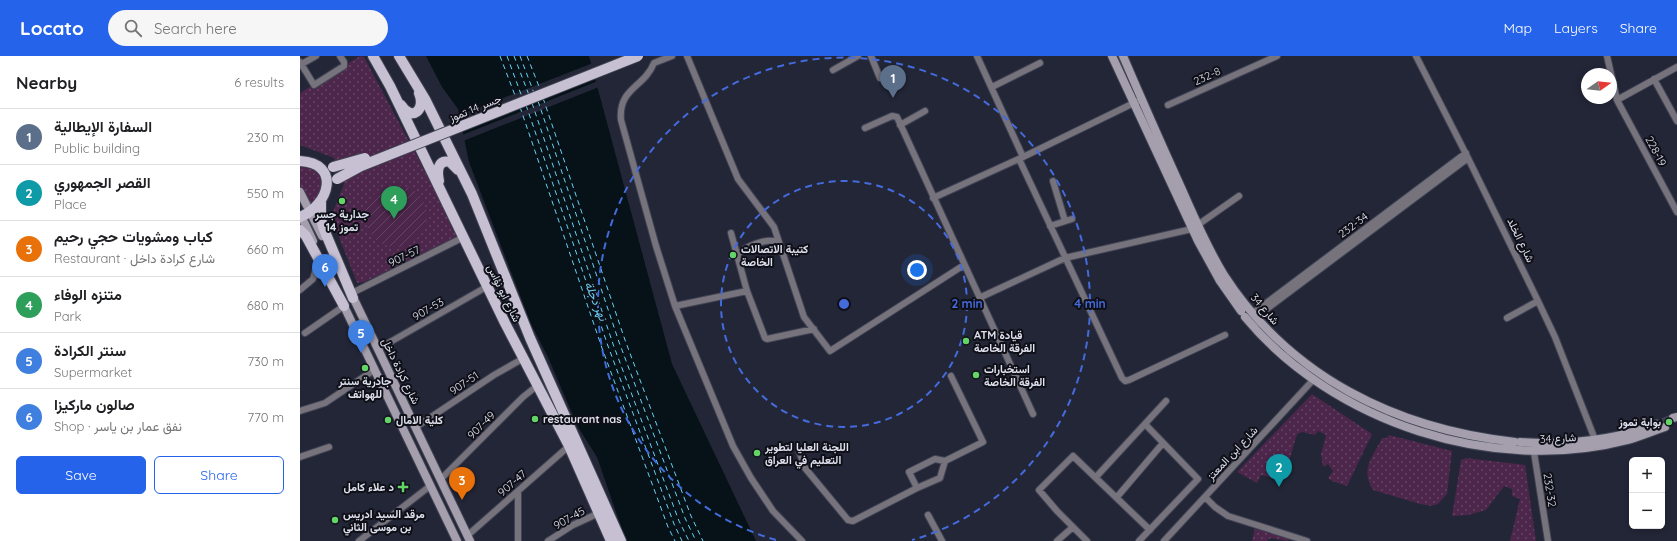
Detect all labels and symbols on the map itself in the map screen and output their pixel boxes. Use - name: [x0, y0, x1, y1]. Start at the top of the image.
- street label: 232-8: [1191, 64, 1223, 88]
- pin: 1: [880, 65, 906, 98]
- north arrow: [1581, 68, 1617, 104]
- street label: جسر 14 تموز: [446, 91, 503, 125]
- street label: 228-19: [1642, 134, 1670, 168]
- pin: 4: [381, 186, 407, 219]
- marker: جدارية جسر 14 تموز: [337, 196, 347, 206]
- place label: جدارية جسر 14 تموز: [314, 207, 369, 234]
- street label: 232-34: [1335, 209, 1371, 241]
- street label: شارع الخلد: [1503, 215, 1538, 265]
- street label: 907-57: [386, 242, 423, 270]
- place label: كتيبة الاتصالات الخاصة: [741, 242, 808, 269]
- marker: كتيبة الاتصالات الخاصة: [728, 250, 738, 260]
- pin: 6: [312, 254, 338, 287]
- your location: [907, 260, 927, 280]
- street label: شارع ابو نؤاس: [483, 262, 524, 325]
- water label: نهر دجلة: [581, 279, 611, 324]
- street label: شارع 34: [1247, 291, 1283, 328]
- street label: 907-53: [410, 294, 446, 324]
- text: 2 min: [951, 296, 983, 311]
- text: 4 min: [1074, 296, 1106, 311]
- centre of rings: [837, 297, 851, 311]
- pin: 5: [348, 320, 374, 353]
- place label: ATM قيادة الفرقة الخاصة: [974, 328, 1035, 355]
- street label: شارع كرادة داخل: [378, 336, 423, 407]
- marker: ATM قيادة الفرقة الخاصة: [961, 336, 971, 346]
- place label: استخبارات الفرقة الخاصة: [984, 362, 1045, 389]
- marker: جادرية سنتر للهواتف: [360, 363, 370, 373]
- street label: 907-51: [447, 368, 481, 398]
- marker: استخبارات الفرقة الخاصة: [971, 370, 981, 380]
- place label: جادرية سنتر للهواتف: [337, 374, 392, 401]
- street label: 907-49: [464, 408, 498, 442]
- place label: restaurant nas: [543, 412, 622, 426]
- place label: كلية الامال: [396, 413, 443, 427]
- marker: restaurant nas: [530, 414, 540, 424]
- marker: كلية الامال: [383, 415, 393, 425]
- place label: بوابة تموز: [1618, 415, 1661, 429]
- marker: بوابة تموز: [1664, 417, 1674, 427]
- street label: شارع ابن المعتز: [1203, 423, 1261, 484]
- street label: شارع 34: [1539, 430, 1577, 447]
- place label: اللجنة العليا لتطوير التعليم في العراق: [764, 440, 849, 469]
- marker: اللجنة العليا لتطوير التعليم في العراق: [752, 448, 762, 458]
- pin: 2: [1266, 454, 1292, 487]
- pin: 3: [449, 467, 475, 500]
- street label: 907-47: [495, 467, 529, 499]
- street label: 232-32: [1540, 472, 1560, 508]
- place label: د علاء كامل: [344, 480, 395, 494]
- marker: د علاء كامل: [397, 481, 409, 493]
- street label: 907-45: [551, 504, 587, 532]
- place label: مرقد السيد ادريس بن موسى الثاني: [343, 507, 425, 536]
- marker: مرقد السيد ادريس بن موسى الثاني: [330, 515, 340, 525]

